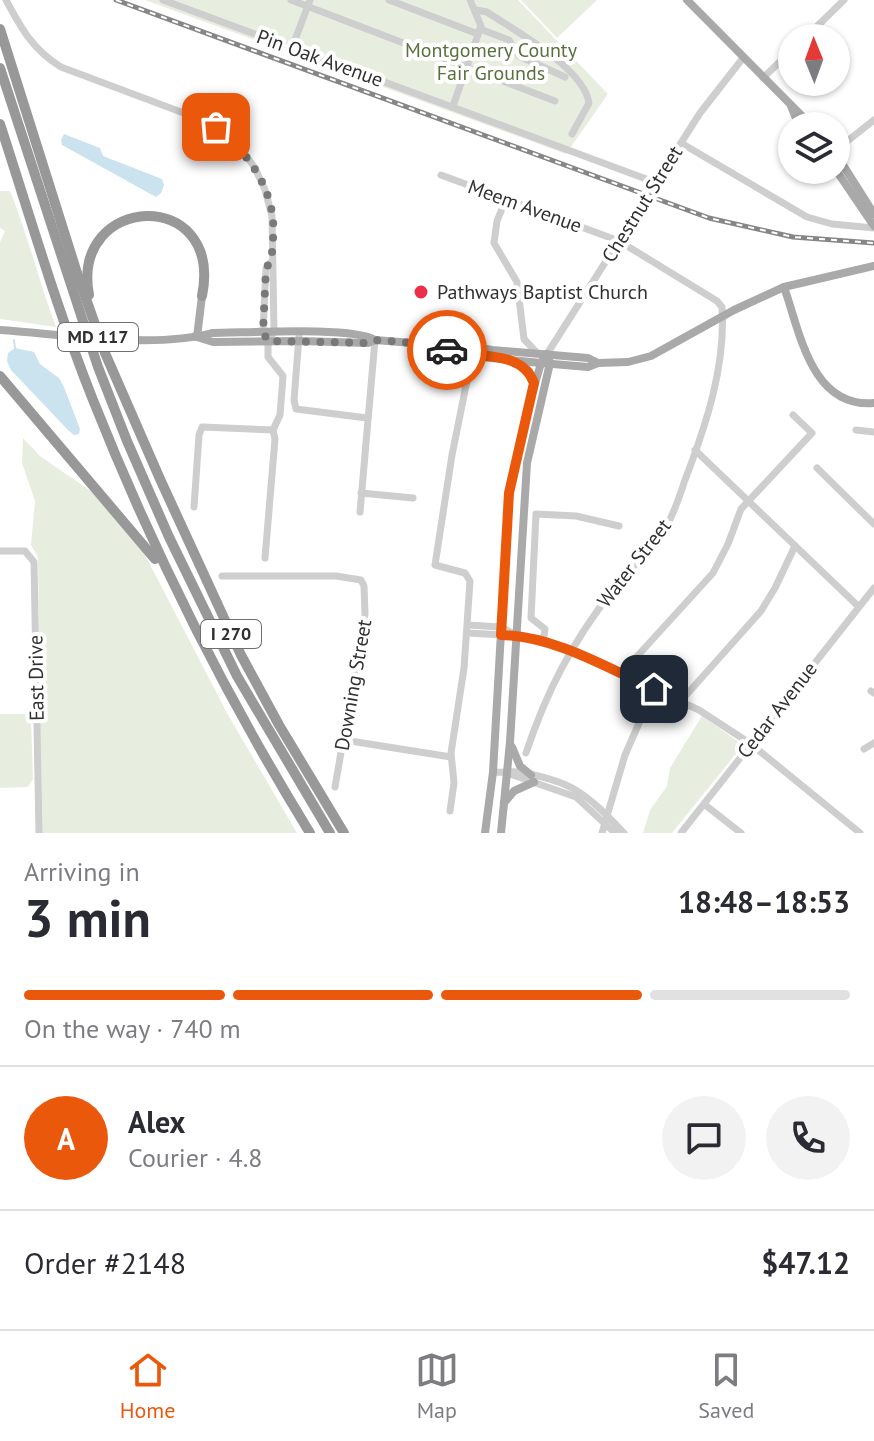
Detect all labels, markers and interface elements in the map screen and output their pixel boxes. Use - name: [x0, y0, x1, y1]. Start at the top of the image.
- street label: Pin Oak Avenue: [253, 23, 387, 93]
- north arrow: [778, 24, 850, 96]
- map controls: [778, 24, 850, 184]
- park label: Montgomery County Fair Grounds: [405, 37, 578, 86]
- pin: [182, 93, 250, 161]
- icon: bag: [194, 105, 238, 149]
- button: layers: [778, 112, 850, 184]
- street label: Chestnut Street: [596, 141, 688, 267]
- street label: Meem Avenue: [464, 173, 586, 239]
- place label: Pathways Baptist Church: [437, 279, 648, 305]
- marker: Pathways Baptist Church: [412, 283, 430, 301]
- courier: [407, 310, 487, 390]
- road number: MD 117: [58, 323, 138, 351]
- icon: car: [425, 328, 469, 372]
- street label: Water Street: [591, 513, 677, 613]
- street label: Downing Street: [329, 617, 377, 753]
- road number: I 270: [201, 620, 261, 648]
- street label: East Drive: [22, 635, 50, 721]
- pin: [620, 655, 688, 723]
- street label: Cedar Avenue: [731, 656, 823, 764]
- icon: home: [632, 667, 676, 711]
- text: Arriving in: [24, 855, 140, 888]
- text: 18:48–18:53: [678, 882, 850, 921]
- text: 3 min: [24, 884, 151, 951]
- text: On the way · 740 m: [24, 1012, 241, 1045]
- button: chat: [662, 1096, 746, 1180]
- button: phone: [766, 1096, 850, 1180]
- text: Alex: [128, 1102, 185, 1141]
- text: A: [57, 1119, 75, 1158]
- text: Courier · 4.8: [128, 1141, 262, 1174]
- text: Order #2148: [24, 1243, 186, 1282]
- text: $47.12: [761, 1243, 850, 1282]
- tab: Home: [120, 1348, 175, 1424]
- tab: Map: [415, 1348, 459, 1424]
- tab: Saved: [698, 1348, 754, 1424]

